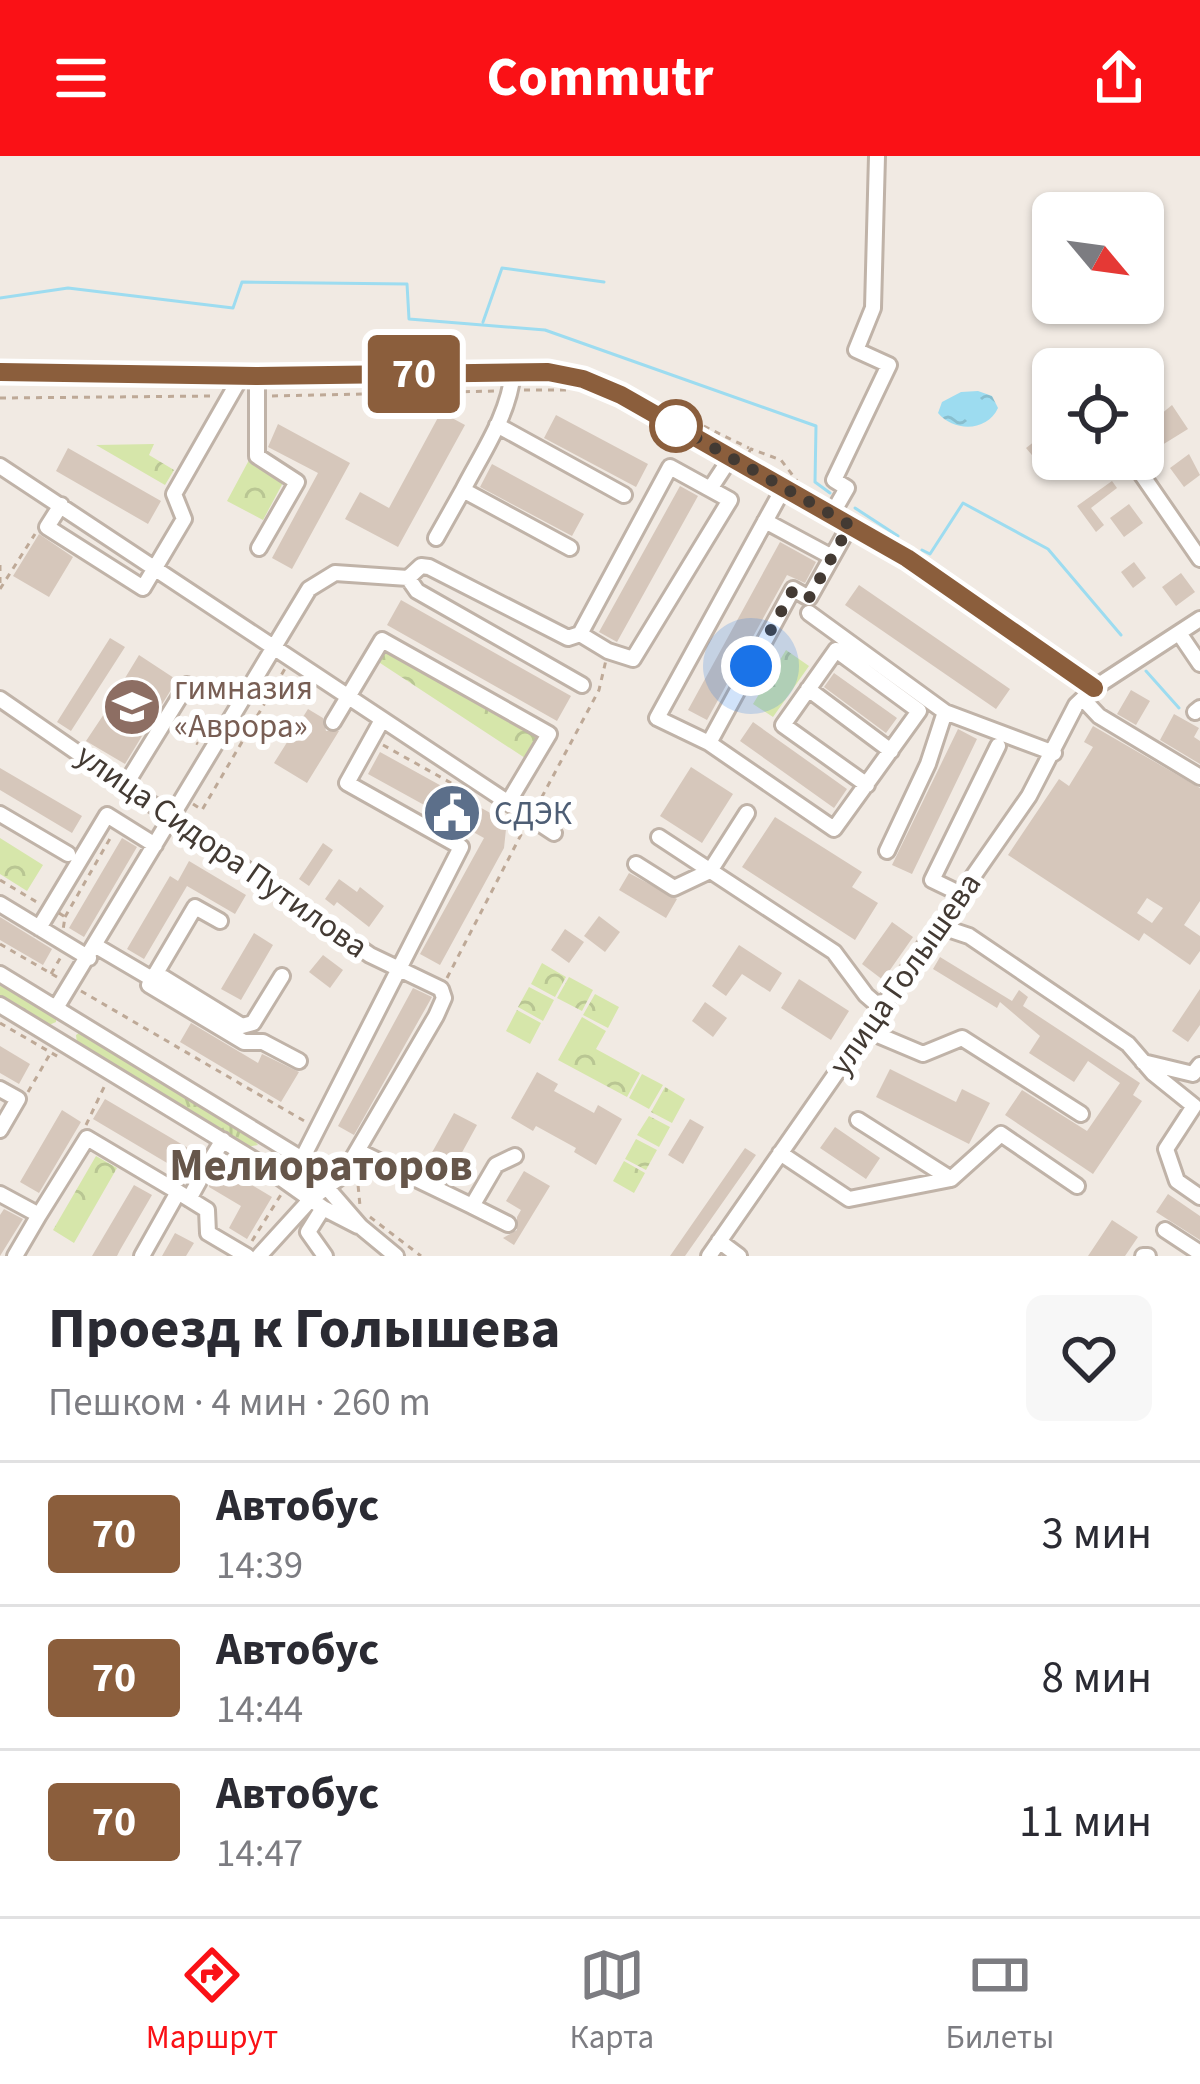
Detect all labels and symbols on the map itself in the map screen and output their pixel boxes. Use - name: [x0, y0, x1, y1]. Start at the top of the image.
- north arrow: [1032, 192, 1164, 324]
- line badge: 70: [360, 335, 468, 413]
- unlabelled marker: [651, 401, 701, 451]
- your location: [721, 636, 781, 696]
- place label: гимназия «Аврора»: [174, 665, 313, 750]
- school or university icon: гимназия «Аврора»: [101, 676, 163, 738]
- street label: улица Сидора Путилова: [67, 732, 377, 970]
- public building icon: СДЭК: [421, 782, 483, 844]
- place label: СДЭК: [494, 790, 573, 837]
- street label: улица Голышева: [817, 863, 993, 1085]
- district label: Мелиораторов: [169, 1134, 473, 1198]

